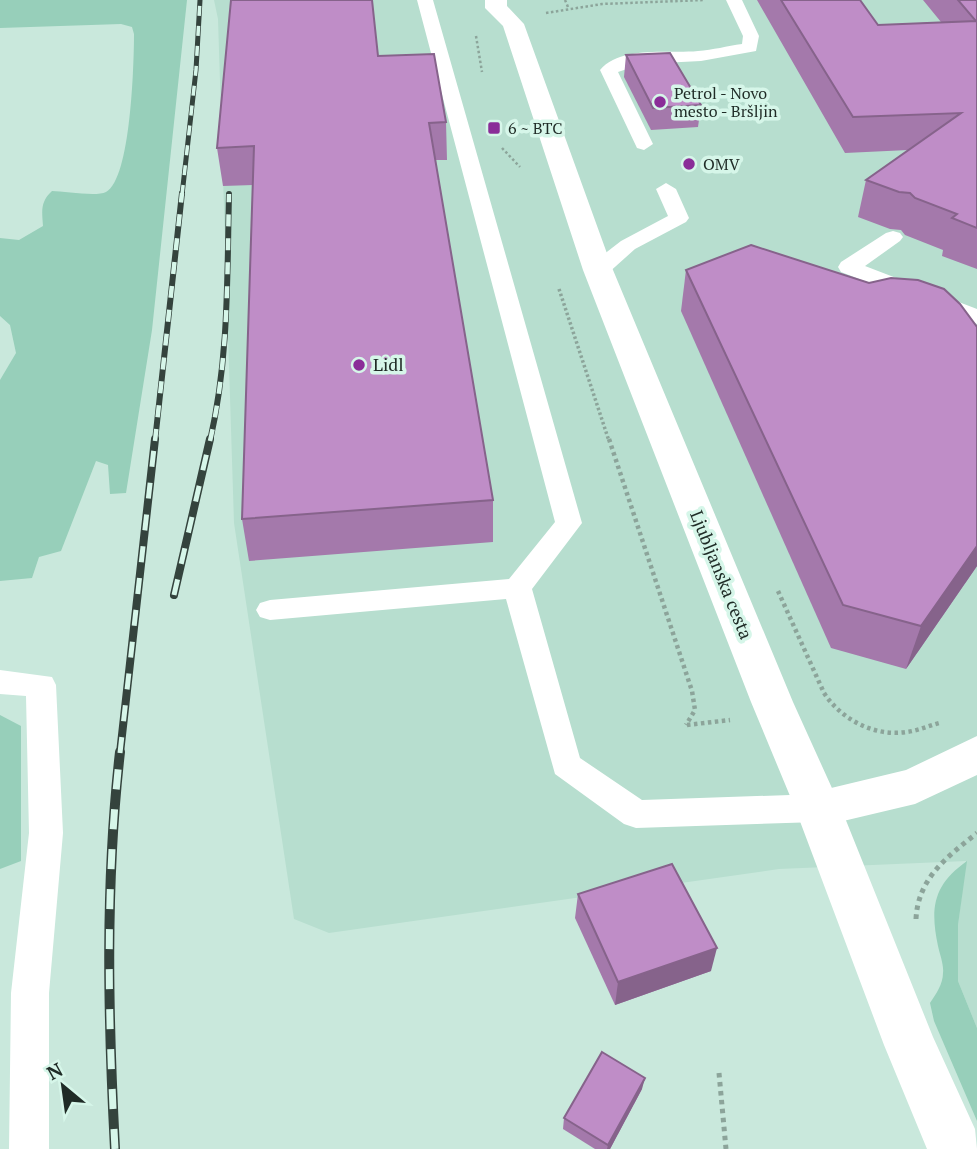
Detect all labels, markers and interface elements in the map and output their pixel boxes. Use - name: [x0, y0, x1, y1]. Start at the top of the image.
- place label: Petrol - Novo mesto - Bršljin: [674, 82, 778, 122]
- marker: Petrol - Novo mesto - Bršljin: [652, 94, 668, 110]
- place label: 6 ~ BTC: [508, 117, 562, 139]
- marker: 6 ~ BTC: [486, 120, 502, 136]
- place label: OMV: [703, 153, 740, 175]
- marker: OMV: [681, 156, 697, 172]
- place label: Lidl: [373, 352, 404, 376]
- marker: Lidl: [351, 357, 367, 373]
- street label: Ljubljanska cesta: [685, 507, 759, 643]
- north arrow: [28, 1051, 98, 1121]
- text: N: [42, 1056, 67, 1085]

